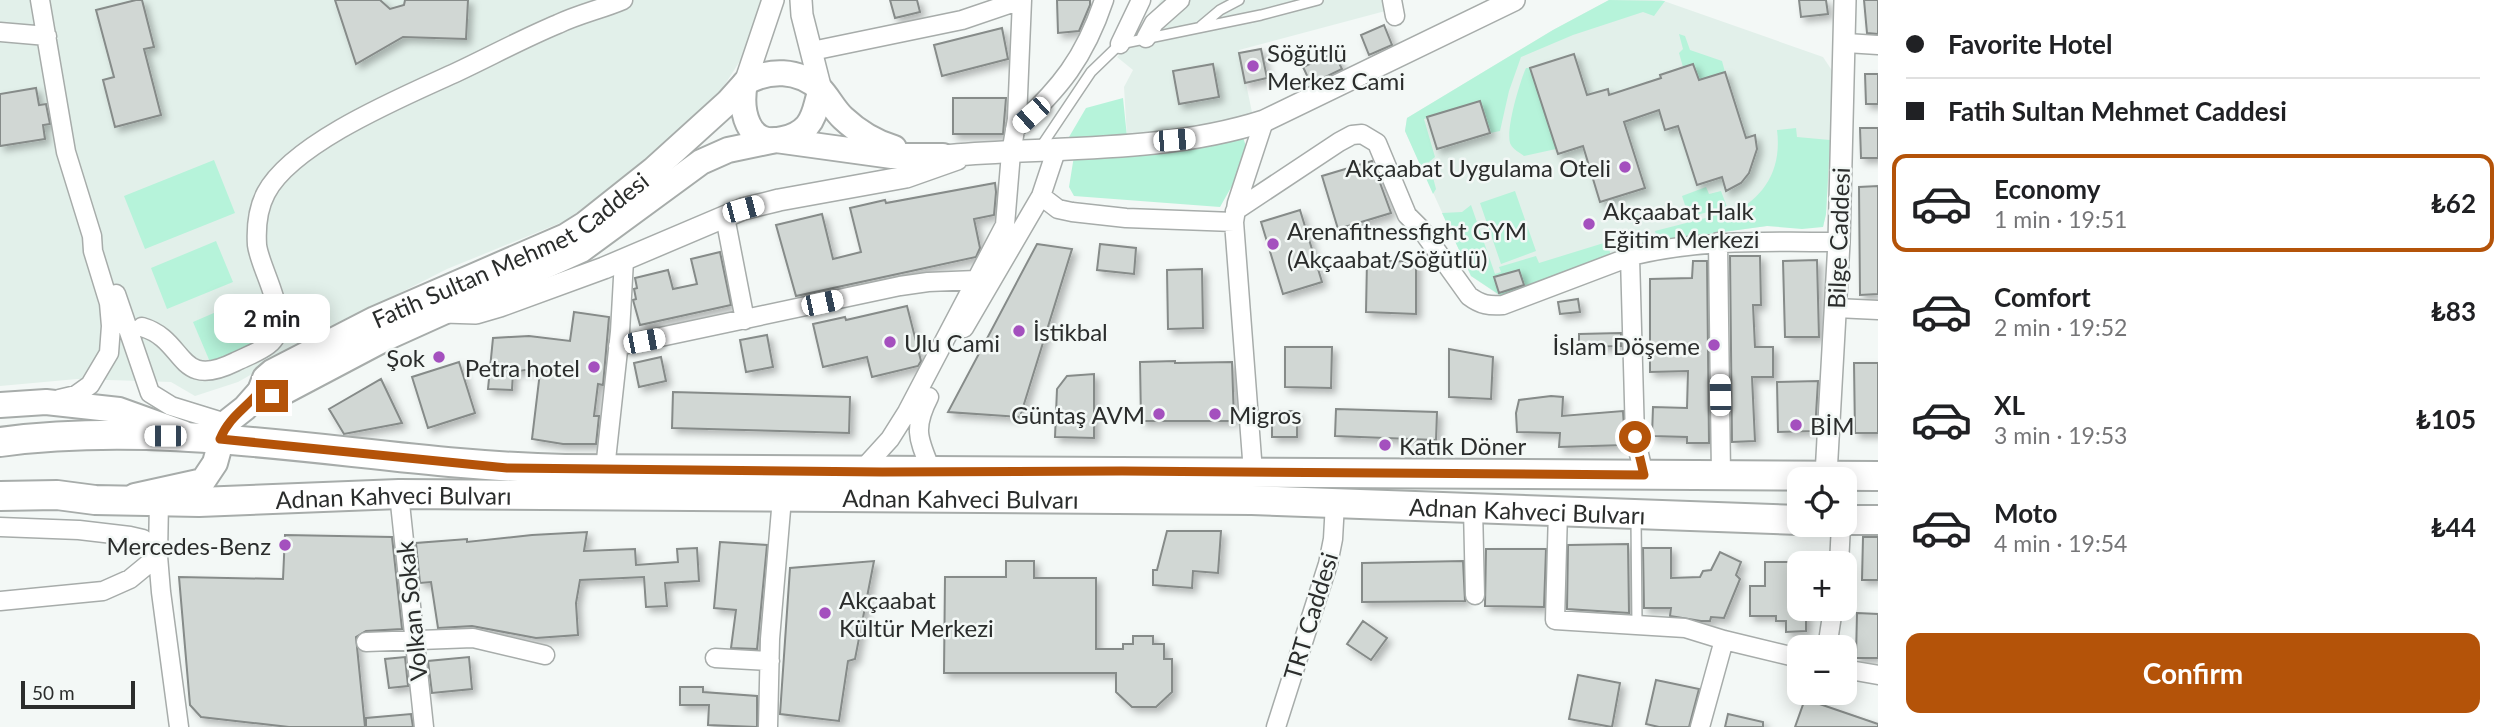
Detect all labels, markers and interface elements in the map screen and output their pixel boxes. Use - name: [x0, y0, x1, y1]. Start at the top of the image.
- text: Favorite Hotel: [1948, 28, 2112, 60]
- place label: Söğütlü Merkez Cami: [1267, 38, 1405, 95]
- marker: Söğütlü Merkez Cami: [1245, 58, 1261, 74]
- car: [1009, 93, 1054, 137]
- text: Fatih Sultan Mehmet Caddesi: [1948, 95, 2287, 127]
- car: [1153, 128, 1196, 152]
- place label: Akçaabat Uygulama Oteli: [1345, 153, 1611, 182]
- marker: Akçaabat Uygulama Oteli: [1617, 159, 1633, 175]
- street label: Fatih Sultan Mehmet Caddesi: [367, 165, 654, 333]
- street label: Bilge Caddesi: [1821, 167, 1855, 309]
- icon: car: [1910, 172, 1973, 235]
- text: Economy: [1994, 173, 2100, 205]
- text: ₺62: [2431, 187, 2476, 219]
- car: [720, 193, 767, 225]
- place label: Akçaabat Halk Eğitim Merkezi: [1603, 196, 1760, 253]
- text: 1 min · 19:51: [1994, 205, 2127, 233]
- place label: Arenafitnessfight GYM (Akçaabat/Söğütlü): [1287, 216, 1527, 273]
- marker: Akçaabat Halk Eğitim Merkezi: [1581, 216, 1597, 232]
- marker: Arenafitnessfight GYM (Akçaabat/Söğütlü): [1265, 236, 1281, 252]
- icon: car: [1910, 280, 1973, 343]
- text: Comfort: [1994, 281, 2091, 313]
- car: [800, 288, 845, 318]
- callout: 2 min: [214, 294, 330, 344]
- text: ₺83: [2431, 295, 2476, 327]
- text: 2 min: [243, 304, 301, 332]
- text: 2 min · 19:52: [1994, 313, 2127, 341]
- place label: İstikbal: [1033, 317, 1108, 346]
- marker: İstikbal: [1011, 323, 1027, 339]
- car: [622, 327, 667, 355]
- place label: Ulu Cami: [904, 328, 1000, 357]
- place label: İslam Döşeme: [1553, 331, 1700, 360]
- marker: Ulu Cami: [882, 334, 898, 350]
- marker: İslam Döşeme: [1706, 337, 1722, 353]
- place label: Şok: [386, 343, 426, 372]
- marker: Şok: [431, 349, 447, 365]
- place label: Petra hotel: [465, 353, 580, 382]
- marker: Petra hotel: [586, 359, 602, 375]
- car: [1710, 374, 1731, 416]
- route end: [256, 380, 288, 412]
- icon: car: [1910, 388, 1973, 451]
- text: XL: [1994, 389, 2025, 421]
- place label: Güntaş AVM: [1011, 400, 1145, 429]
- place label: Migros: [1229, 400, 1302, 429]
- text: ₺105: [2416, 403, 2476, 435]
- marker: Güntaş AVM: [1151, 406, 1167, 422]
- marker: Migros: [1207, 406, 1223, 422]
- place label: BİM: [1810, 411, 1855, 440]
- marker: BİM: [1788, 417, 1804, 433]
- route start: [1619, 421, 1651, 453]
- text: 3 min · 19:53: [1994, 421, 2127, 449]
- car: [145, 426, 187, 447]
- place label: Katık Döner: [1399, 431, 1526, 460]
- marker: Katık Döner: [1377, 437, 1393, 453]
- map controls: [1787, 467, 1857, 705]
- button: locate: [1787, 467, 1857, 537]
- street label: Adnan Kahveci Bulvarı: [275, 479, 512, 513]
- street label: Adnan Kahveci Bulvarı: [842, 483, 1079, 513]
- street label: Adnan Kahveci Bulvarı: [1409, 491, 1646, 529]
- icon: car: [1910, 496, 1973, 559]
- text: Moto: [1994, 497, 2057, 529]
- text: ₺44: [2431, 511, 2476, 543]
- text: 4 min · 19:54: [1994, 529, 2127, 557]
- place label: Mercedes-Benz: [107, 531, 271, 560]
- marker: Mercedes-Benz: [277, 537, 293, 553]
- street label: Volkan Sokak: [389, 539, 433, 682]
- street label: TRT Caddesi: [1277, 549, 1343, 683]
- button: +: [1787, 551, 1857, 621]
- place label: Akçaabat Kültür Merkezi: [839, 585, 994, 642]
- marker: Akçaabat Kültür Merkezi: [817, 605, 833, 621]
- button: Confirm: [1906, 633, 2480, 713]
- button: −: [1787, 635, 1857, 705]
- scale bar: [21, 678, 135, 710]
- text: 50 m: [32, 681, 75, 704]

